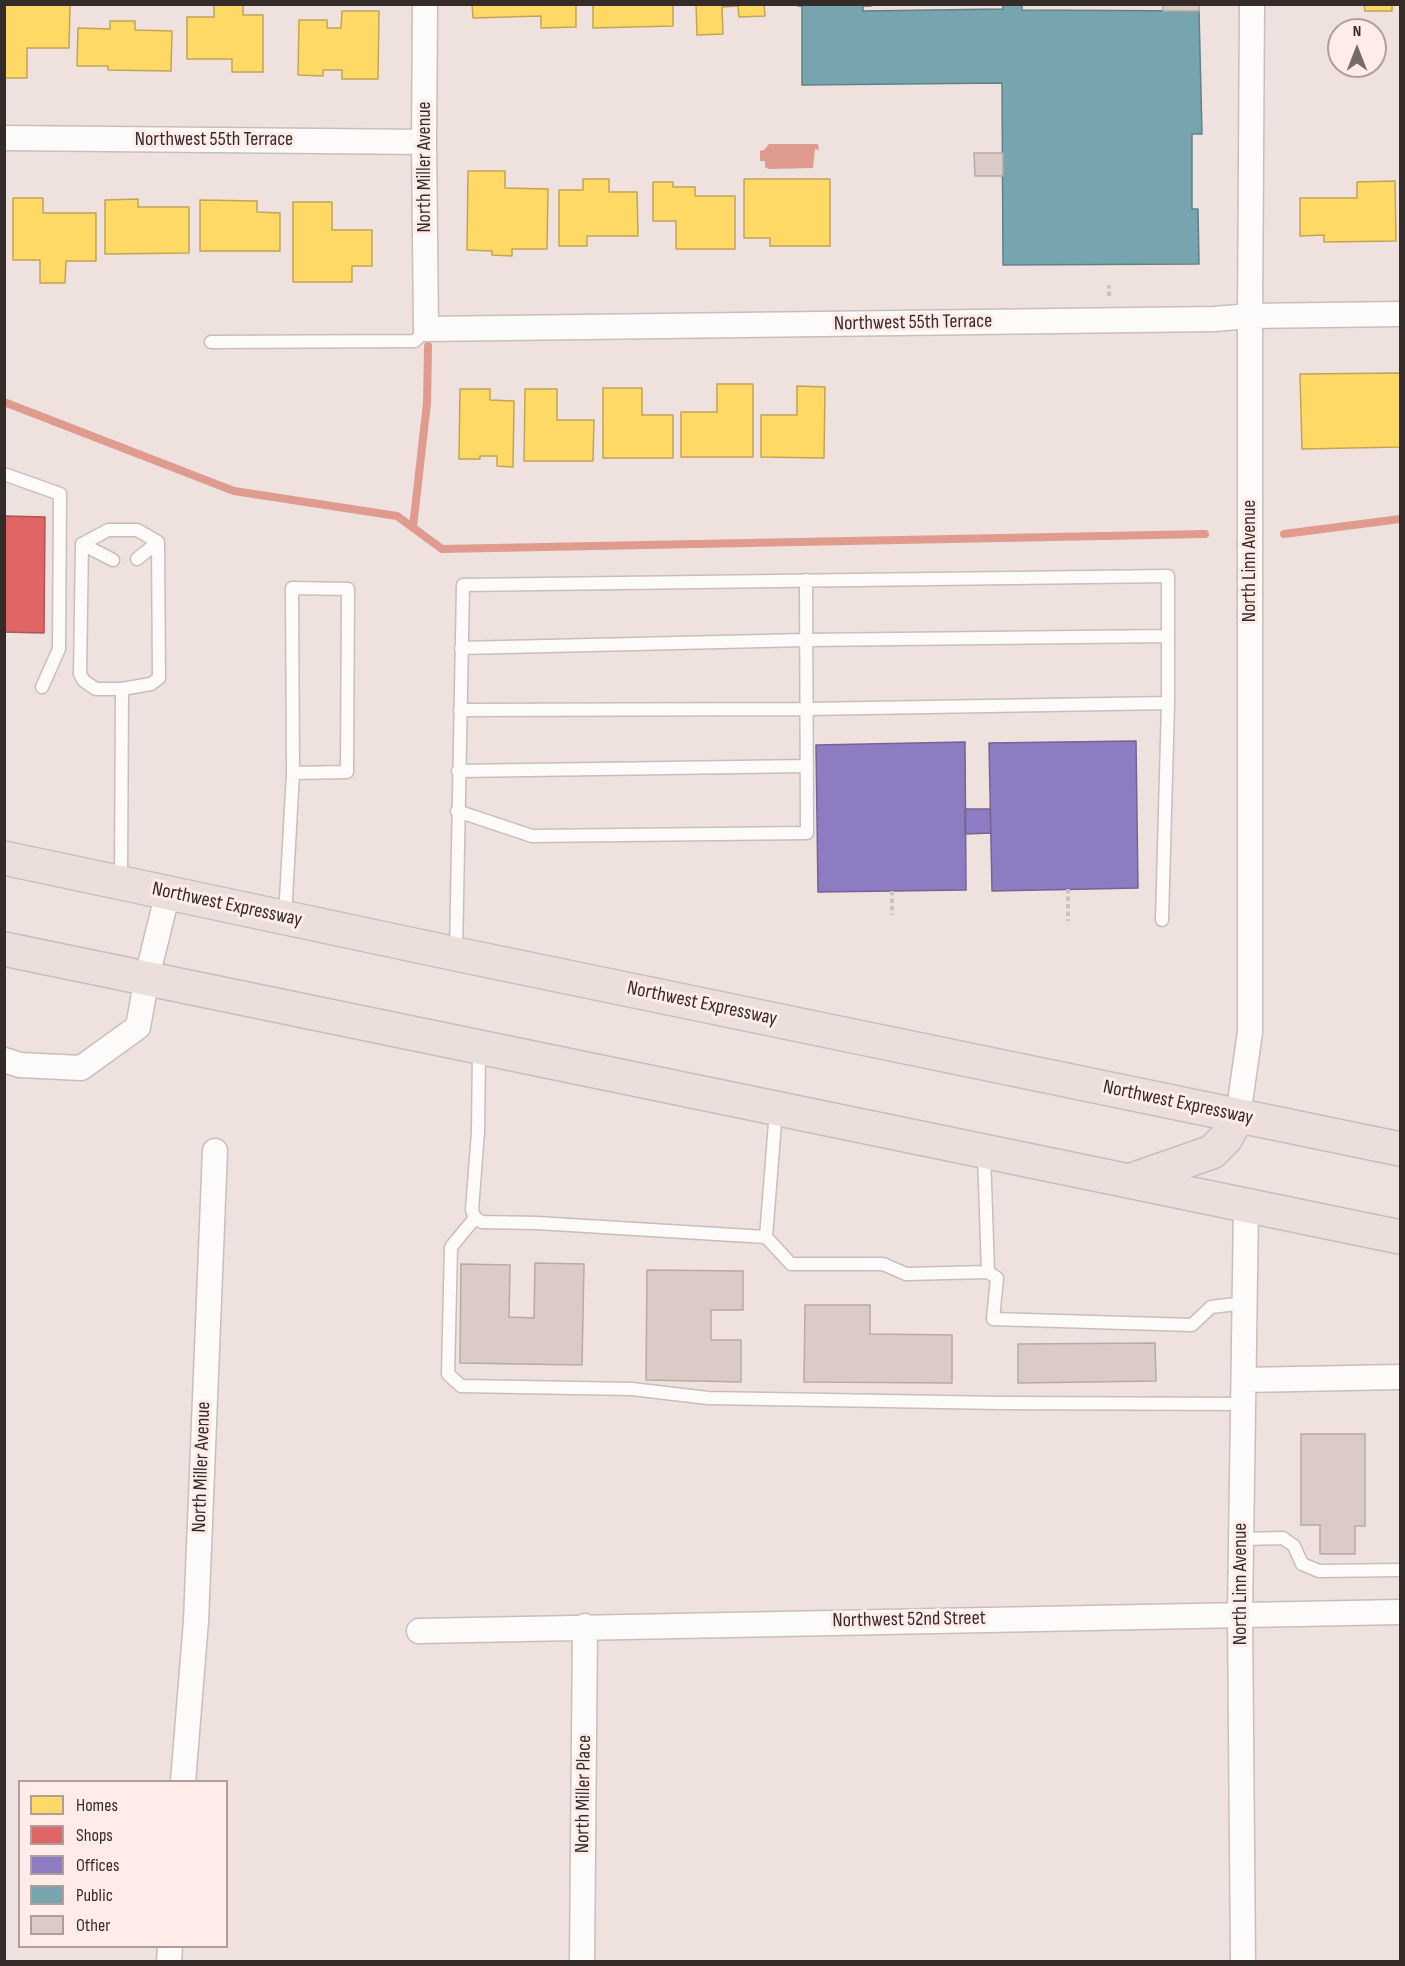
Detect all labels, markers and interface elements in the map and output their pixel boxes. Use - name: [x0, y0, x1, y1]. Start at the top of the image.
- north arrow: [1327, 18, 1387, 78]
- text: N: [1353, 22, 1361, 41]
- street label: North Miller Avenue: [413, 101, 437, 233]
- street label: Northwest 55th Terrace: [135, 128, 293, 152]
- street label: Northwest 55th Terrace: [834, 310, 992, 336]
- street label: North Linn Avenue: [1238, 500, 1262, 622]
- street label: Northwest Expressway: [150, 877, 304, 933]
- street label: Northwest Expressway: [625, 976, 779, 1032]
- street label: Northwest Expressway: [1101, 1075, 1255, 1131]
- street label: North Miller Avenue: [188, 1401, 216, 1533]
- street label: North Linn Avenue: [1229, 1523, 1253, 1645]
- street label: Northwest 52nd Street: [832, 1607, 986, 1633]
- street label: North Miller Place: [571, 1735, 597, 1853]
- legend: [18, 1780, 228, 1948]
- text: Homes: [76, 1795, 118, 1816]
- text: Shops: [76, 1825, 113, 1846]
- text: Offices: [76, 1855, 119, 1876]
- text: Public: [76, 1885, 113, 1906]
- text: Other: [76, 1915, 110, 1936]

